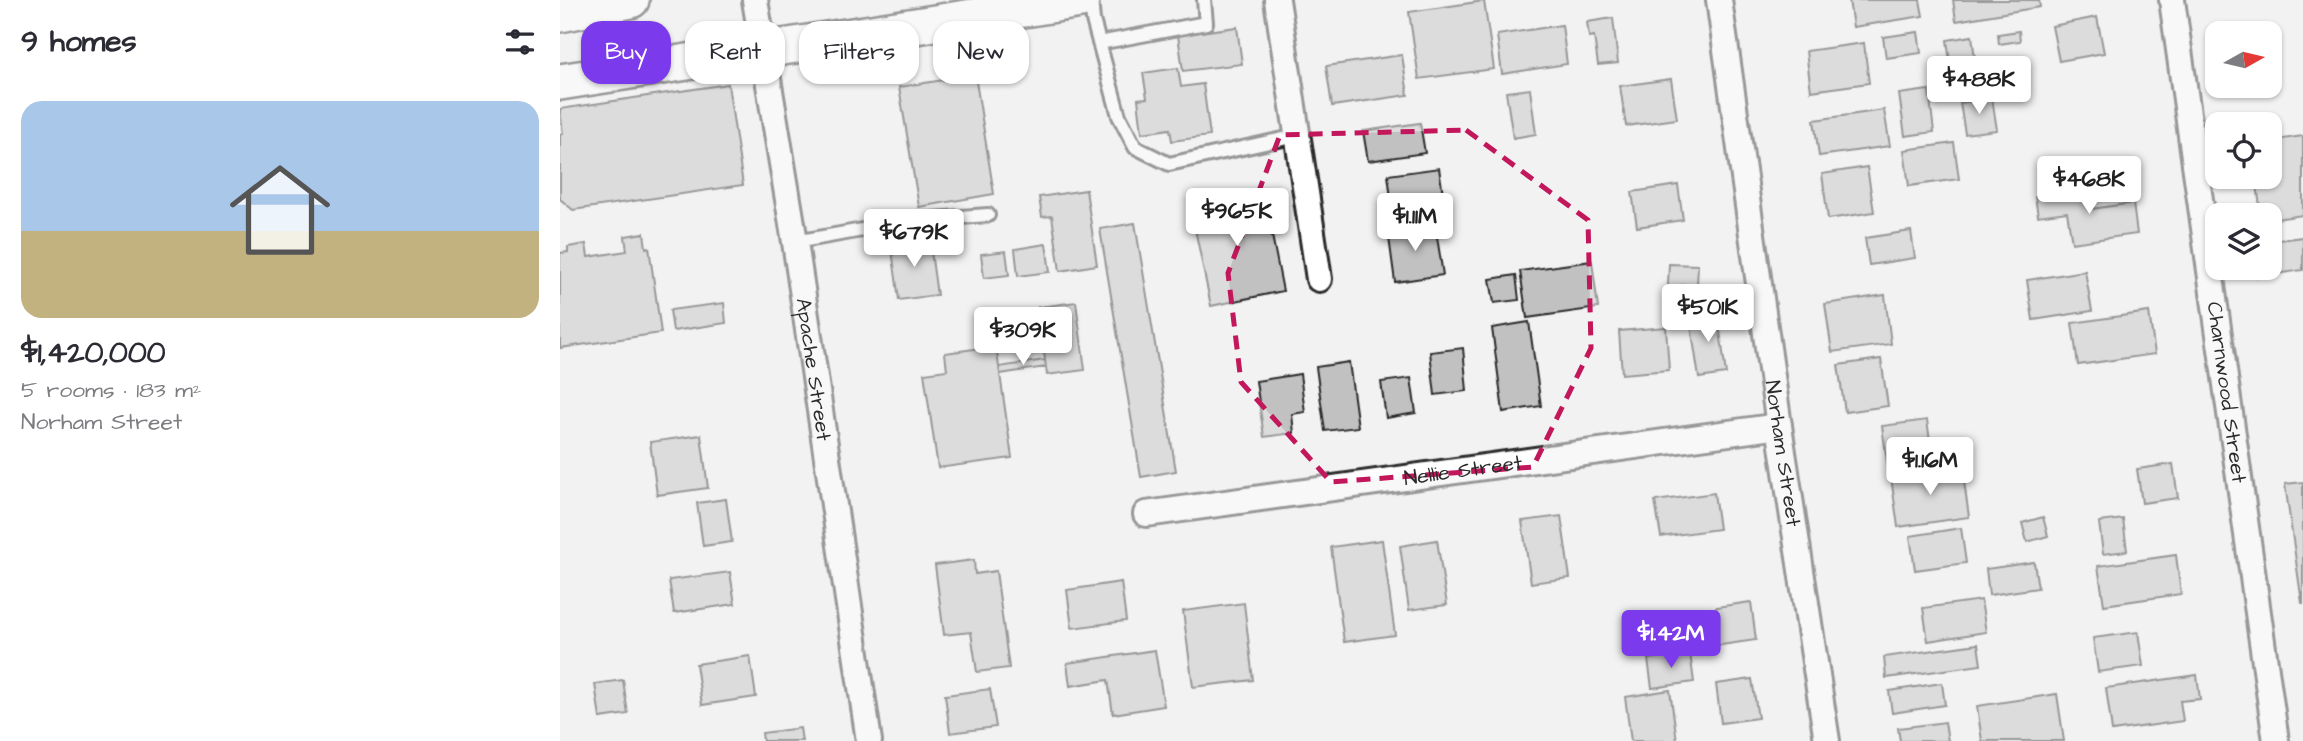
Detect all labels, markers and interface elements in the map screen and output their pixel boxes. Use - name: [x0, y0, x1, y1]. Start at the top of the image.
- text: 9 homes: [21, 21, 136, 63]
- chip: Buy: [581, 21, 671, 84]
- chip: Rent: [685, 21, 785, 84]
- chip: Filters: [799, 21, 919, 84]
- chip: New: [933, 21, 1029, 84]
- north arrow: [2205, 21, 2282, 98]
- map controls: [2205, 21, 2282, 280]
- icon: filters: [501, 23, 539, 61]
- pin: $488K: [1930, 57, 2028, 116]
- text: $488K: [1943, 63, 2015, 95]
- button: locate: [2205, 112, 2282, 189]
- icon: home: [217, 147, 343, 273]
- pin: $468K: [2040, 156, 2138, 216]
- text: $468K: [2053, 163, 2125, 195]
- pin: $965K: [1188, 188, 1286, 248]
- pin: $1.11M: [1358, 194, 1472, 253]
- text: $965K: [1202, 195, 1272, 227]
- text: $1.11M: [1393, 200, 1437, 232]
- button: layers: [2205, 203, 2282, 280]
- pin: $679K: [865, 210, 963, 269]
- text: $679K: [880, 216, 948, 248]
- pin: $501K: [1659, 284, 1757, 344]
- text: $501K: [1678, 291, 1738, 323]
- street label: Apache Street: [789, 296, 839, 443]
- street label: Charnwood Street: [2200, 300, 2254, 485]
- pin: $309K: [974, 308, 1072, 367]
- text: $309K: [990, 314, 1056, 346]
- text: $1,420,000: [21, 332, 166, 374]
- text: 5 rooms · 183 m²: [21, 374, 201, 406]
- street label: Norham Street: [1758, 379, 1809, 529]
- text: Norham Street: [21, 406, 182, 438]
- pin: $1.16M: [1873, 438, 1987, 497]
- text: $1.16M: [1902, 444, 1958, 476]
- street label: Nellie Street: [1402, 447, 1524, 492]
- pin: $1.42M: [1614, 610, 1728, 670]
- text: $1.42M: [1638, 617, 1704, 649]

